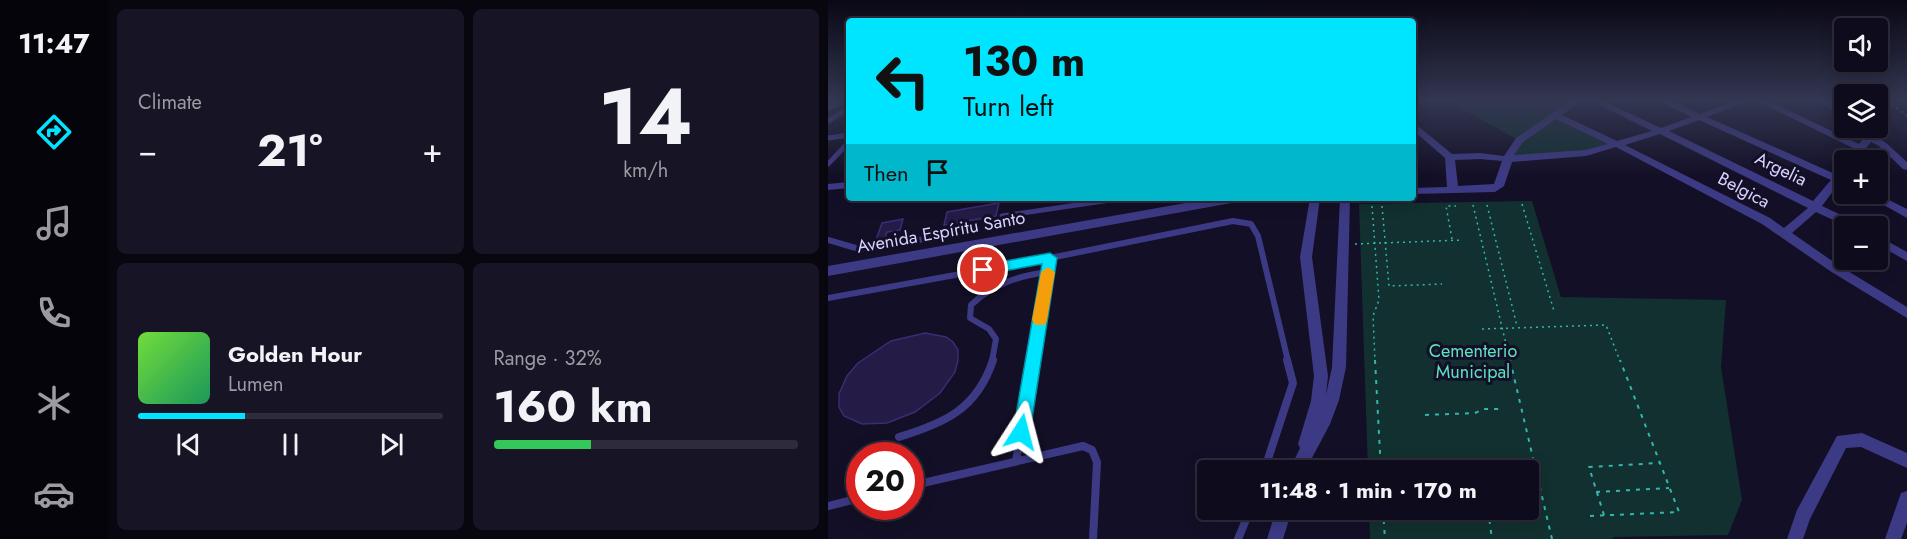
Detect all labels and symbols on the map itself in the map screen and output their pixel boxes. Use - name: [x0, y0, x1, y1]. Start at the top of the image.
- street label: Argelia: [1751, 145, 1811, 193]
- street label: Belgica: [1713, 165, 1775, 215]
- street label: Avenida Espíritu Santo: [855, 204, 1027, 260]
- pin: [957, 244, 1008, 295]
- park label: Cementerio Municipal: [1429, 338, 1517, 385]
- position arrow: [989, 400, 1053, 464]
- speed limit sign: 20: [846, 442, 924, 520]

